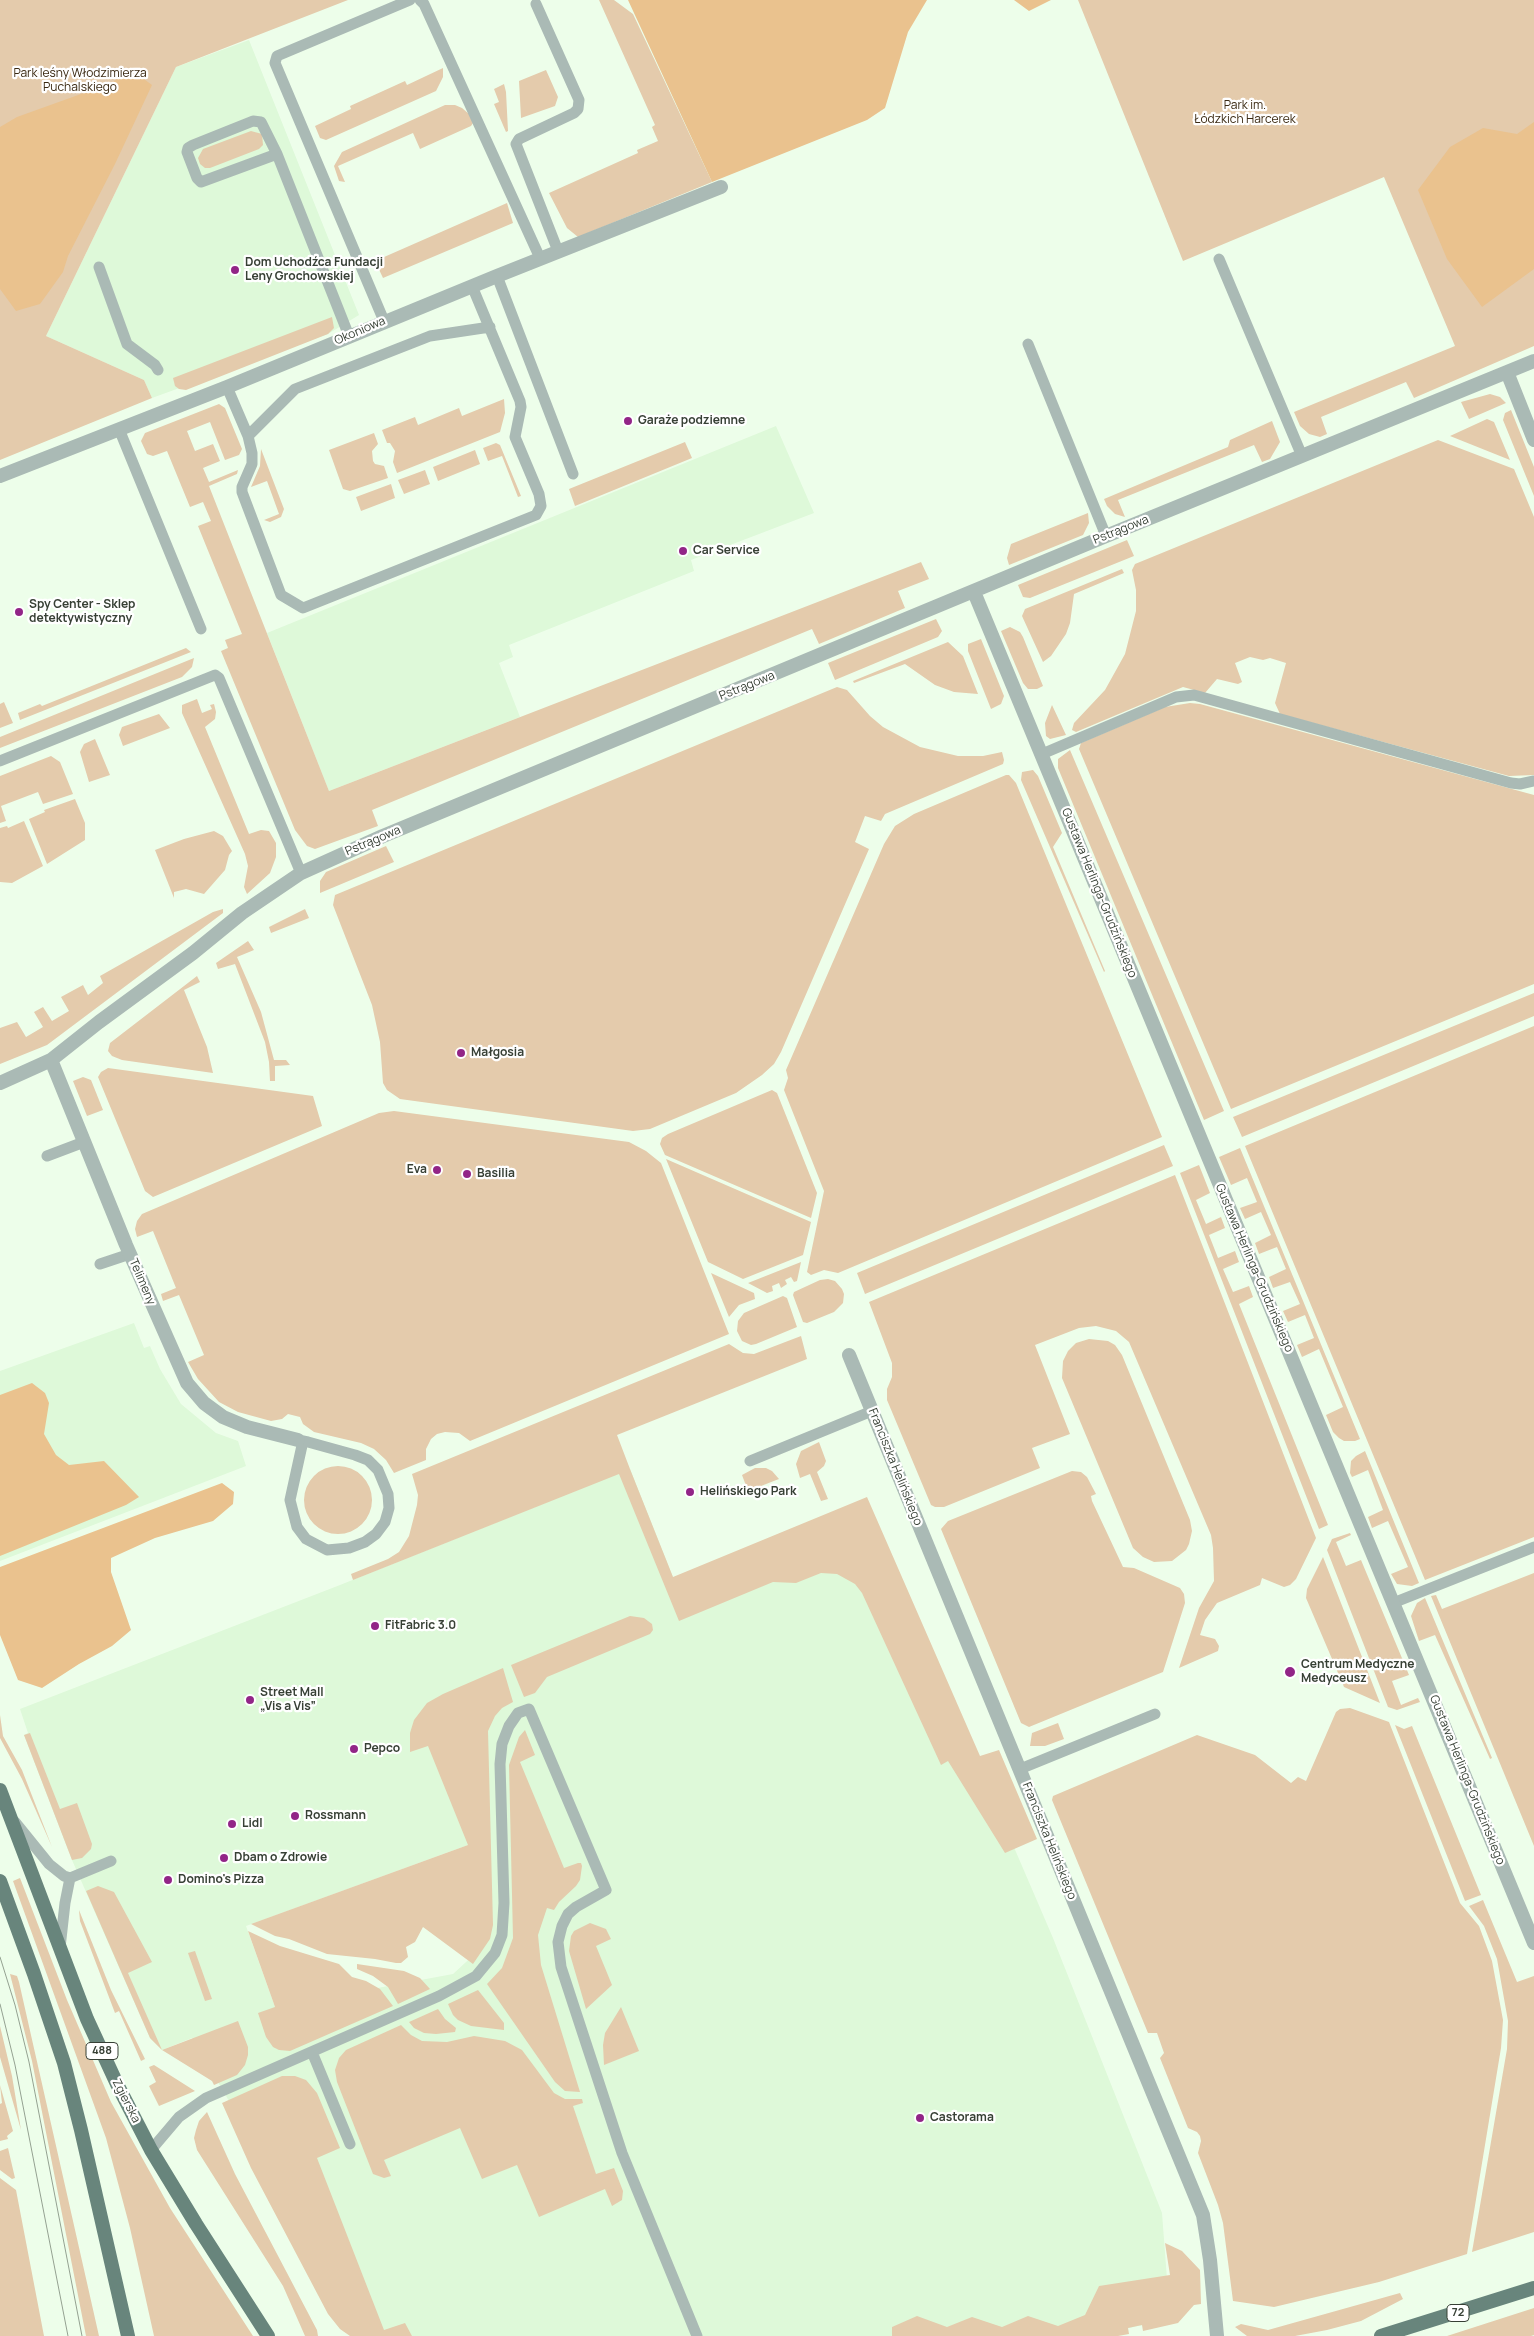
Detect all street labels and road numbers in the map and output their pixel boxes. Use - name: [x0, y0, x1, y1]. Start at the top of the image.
- street label: Okoniowa: [332, 314, 388, 348]
- street label: Pstrągowa: [1091, 512, 1151, 548]
- street label: Pstrągowa: [717, 668, 777, 704]
- street label: Gustawa Herlinga-Grudzińskiego: [1058, 806, 1140, 980]
- street label: Pstrągowa: [343, 823, 403, 859]
- street label: Gustawa Herlinga-Grudzińskiego: [1212, 1182, 1296, 1354]
- street label: Telimeny: [126, 1257, 158, 1307]
- street label: Franciszka Helińskiego: [865, 1406, 925, 1528]
- street label: Gustawa Herlinga-Grudzińskiego: [1426, 1693, 1508, 1867]
- street label: Franciszka Helińskiego: [1019, 1780, 1079, 1902]
- road number: 488: [86, 2042, 118, 2060]
- street label: Zgierska: [109, 2077, 143, 2125]
- road number: 72: [1447, 2304, 1469, 2322]

